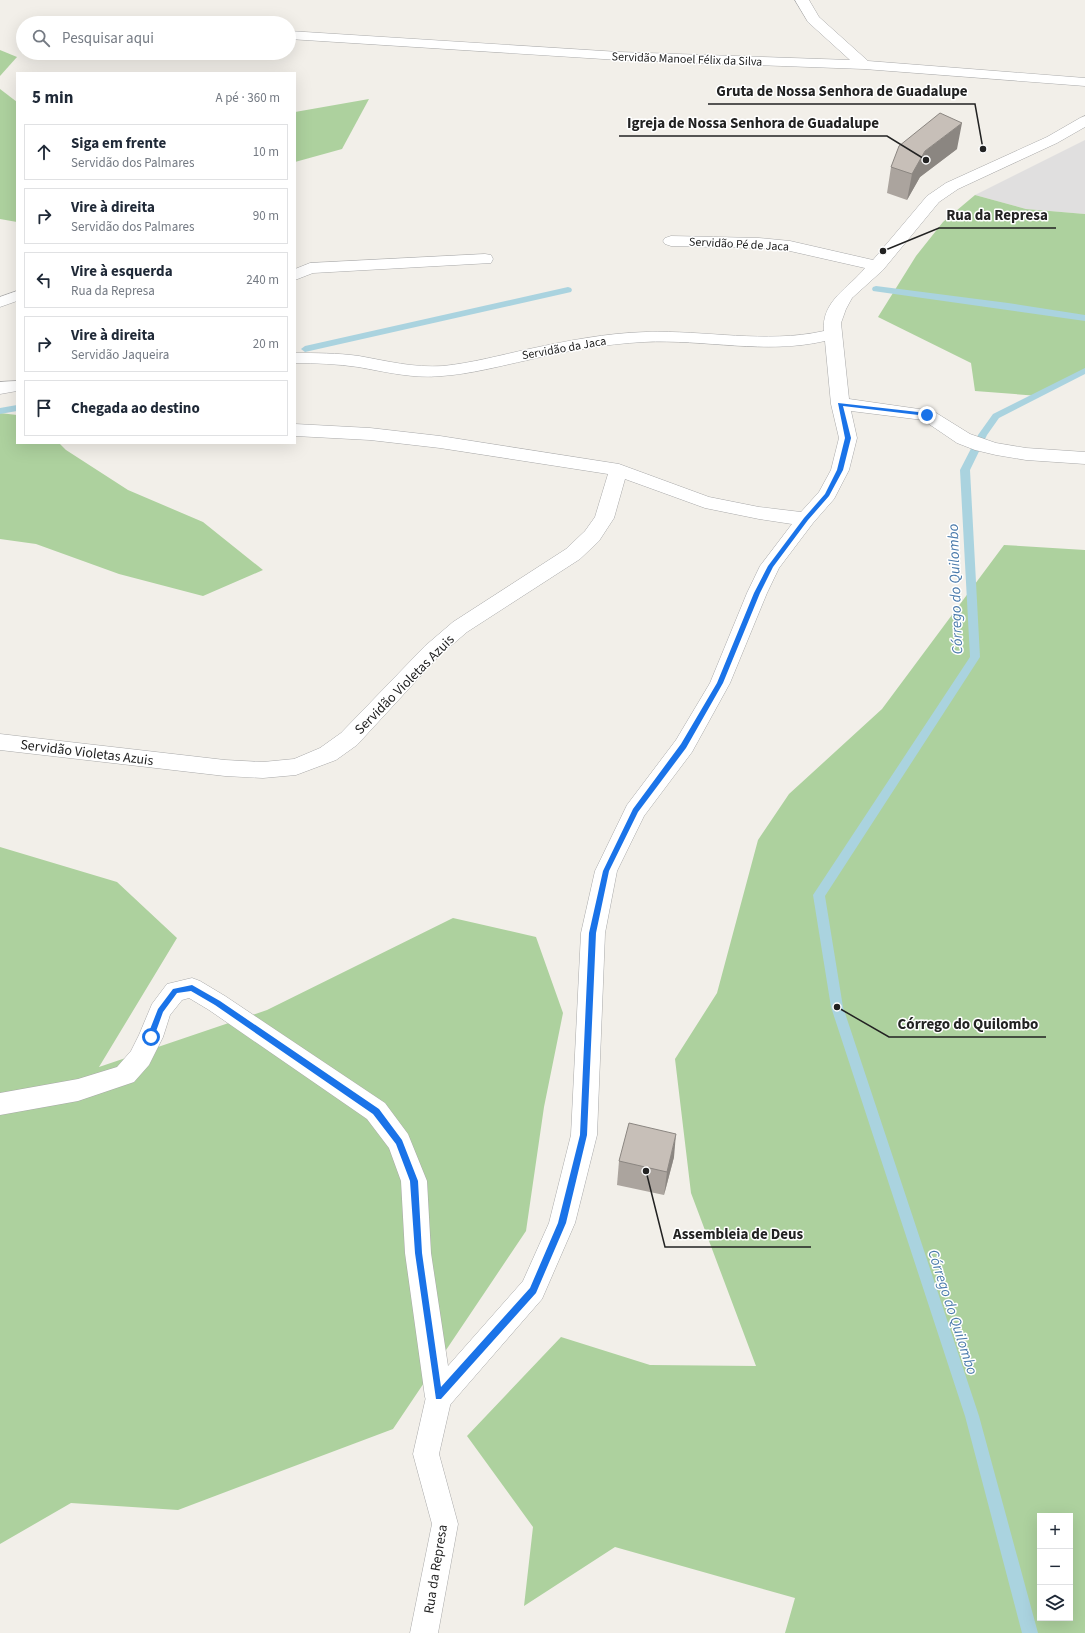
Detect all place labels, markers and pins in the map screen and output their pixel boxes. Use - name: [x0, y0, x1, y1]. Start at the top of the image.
- callout: Gruta de Nossa Senhora de Guadalupe: [708, 77, 975, 104]
- callout: Igreja de Nossa Senhora de Guadalupe: [619, 109, 887, 136]
- callout: Rua da Represa: [939, 201, 1056, 228]
- callout: Córrego do Quilombo: [889, 1010, 1046, 1037]
- callout: Assembleia de Deus: [665, 1220, 811, 1247]

